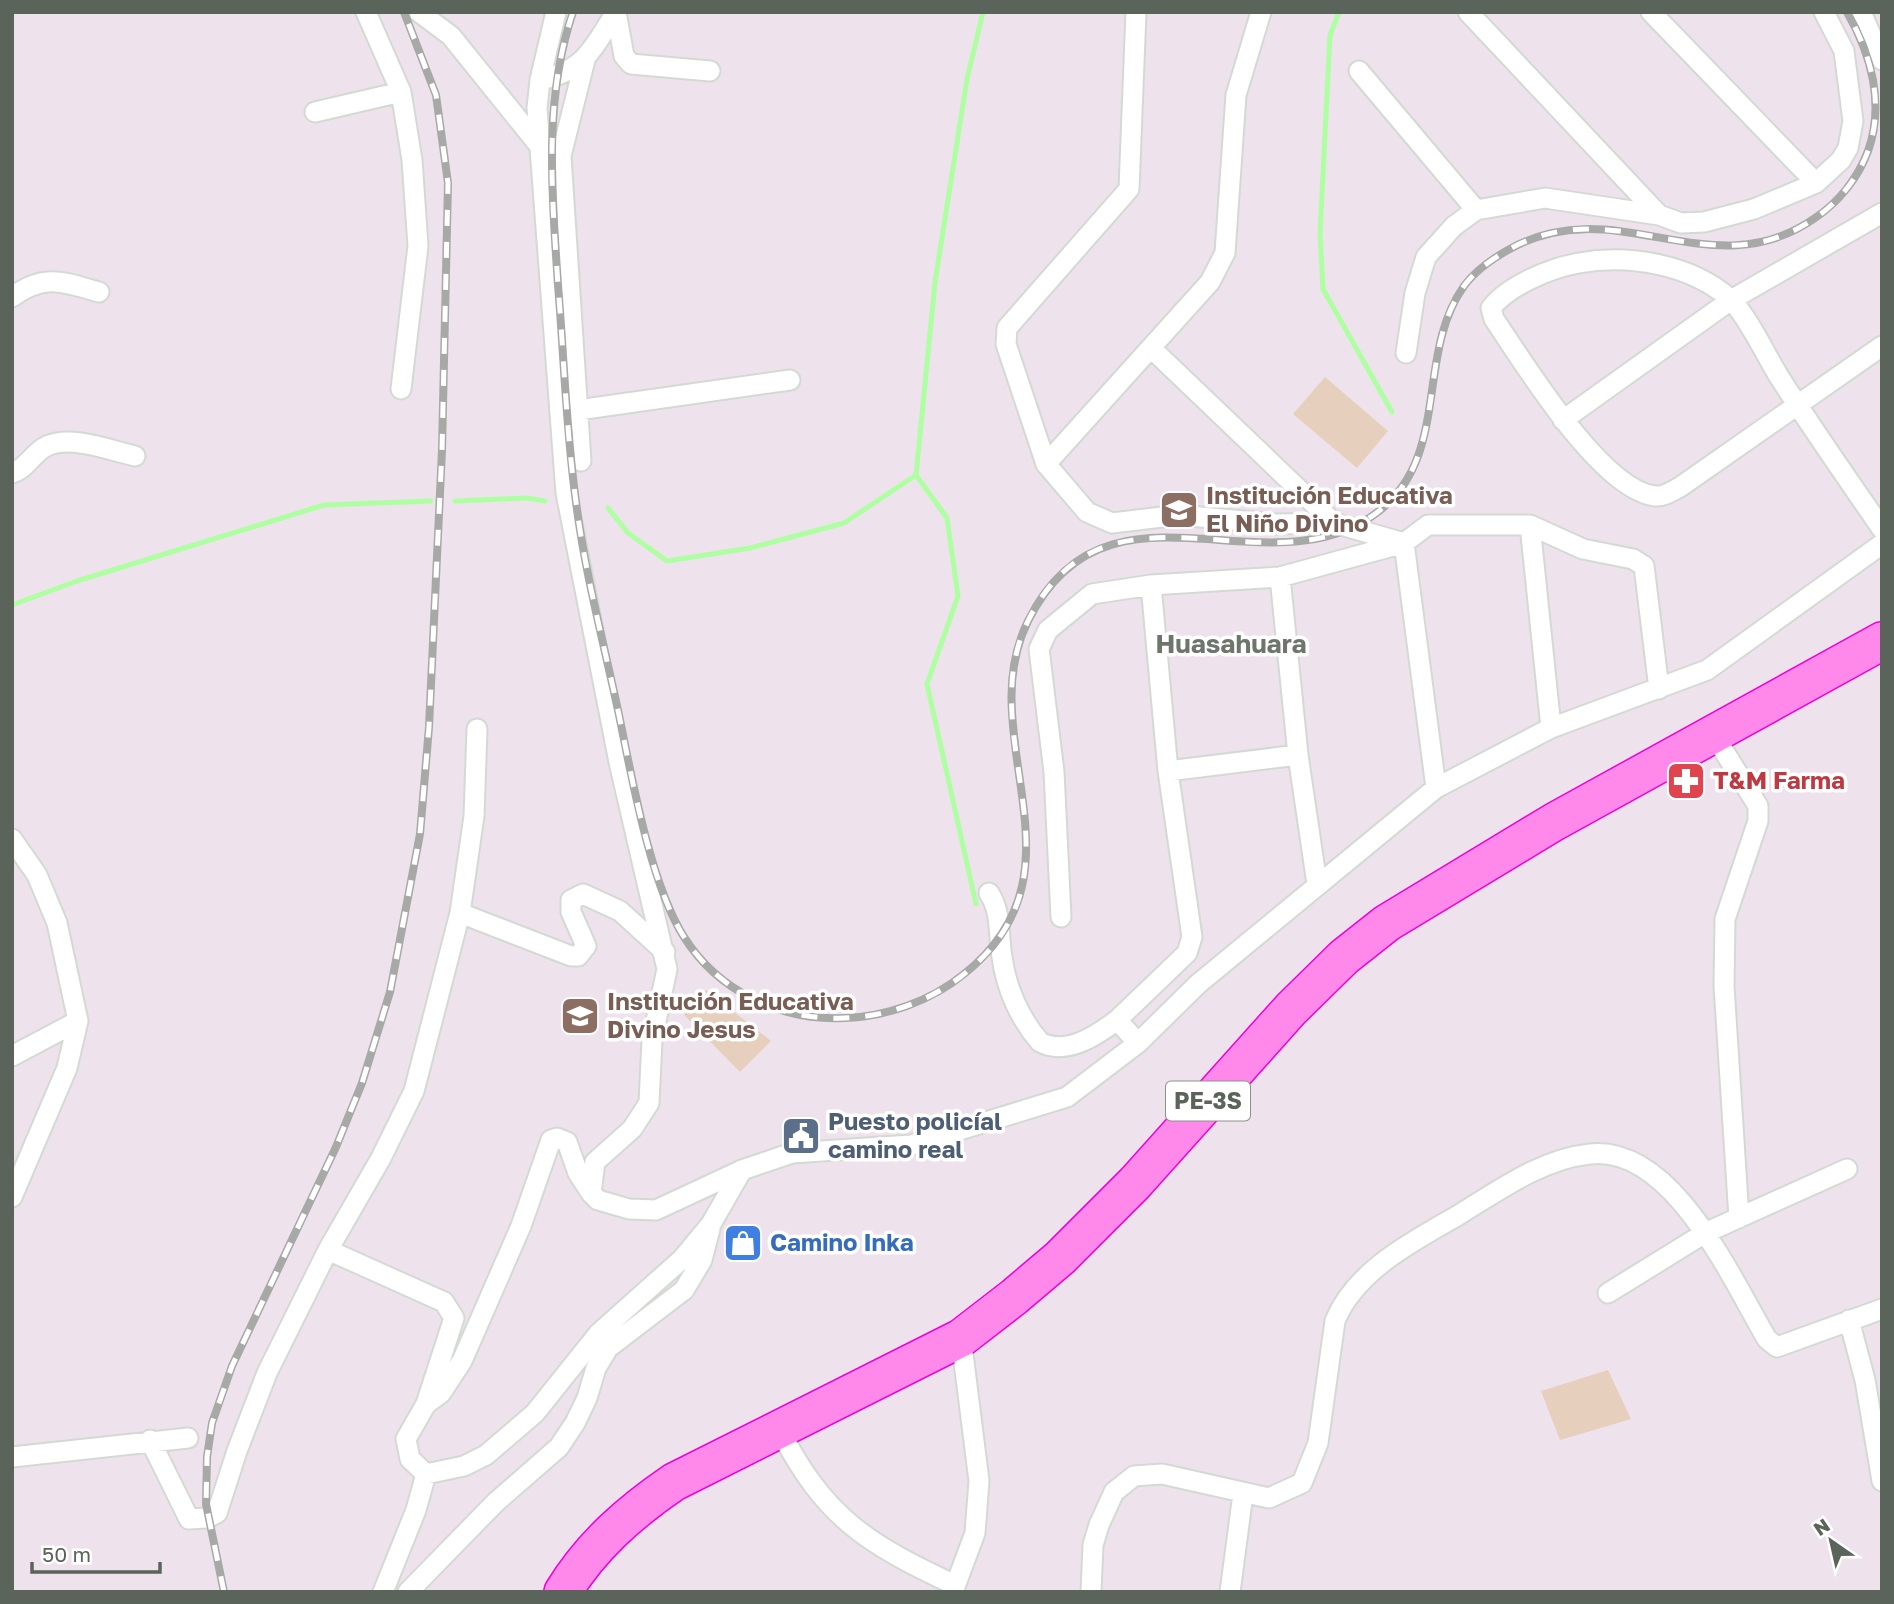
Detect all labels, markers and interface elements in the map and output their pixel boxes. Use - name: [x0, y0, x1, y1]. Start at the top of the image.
- place label: Institución Educativa El Niño Divino: [1206, 480, 1453, 537]
- school or university icon: Institución Educativa El Niño Divino: [1158, 489, 1200, 531]
- district label: Huasahuara: [1155, 628, 1307, 659]
- pharmacy icon: T&M Farma: [1665, 760, 1707, 802]
- place label: T&M Farma: [1713, 765, 1845, 794]
- place label: Institución Educativa Divino Jesus: [607, 986, 854, 1043]
- school or university icon: Institución Educativa Divino Jesus: [559, 995, 601, 1037]
- road number: PE-3S: [1166, 1082, 1250, 1120]
- place label: Puesto policíal camino real: [828, 1106, 1002, 1163]
- public building icon: Puesto policíal camino real: [780, 1115, 822, 1157]
- shop icon: Camino Inka: [722, 1222, 764, 1264]
- place label: Camino Inka: [770, 1227, 914, 1256]
- north arrow: [1796, 1506, 1866, 1576]
- text: N: [1809, 1513, 1834, 1540]
- scale bar: [32, 1530, 159, 1574]
- text: 50 m: [42, 1541, 91, 1567]

